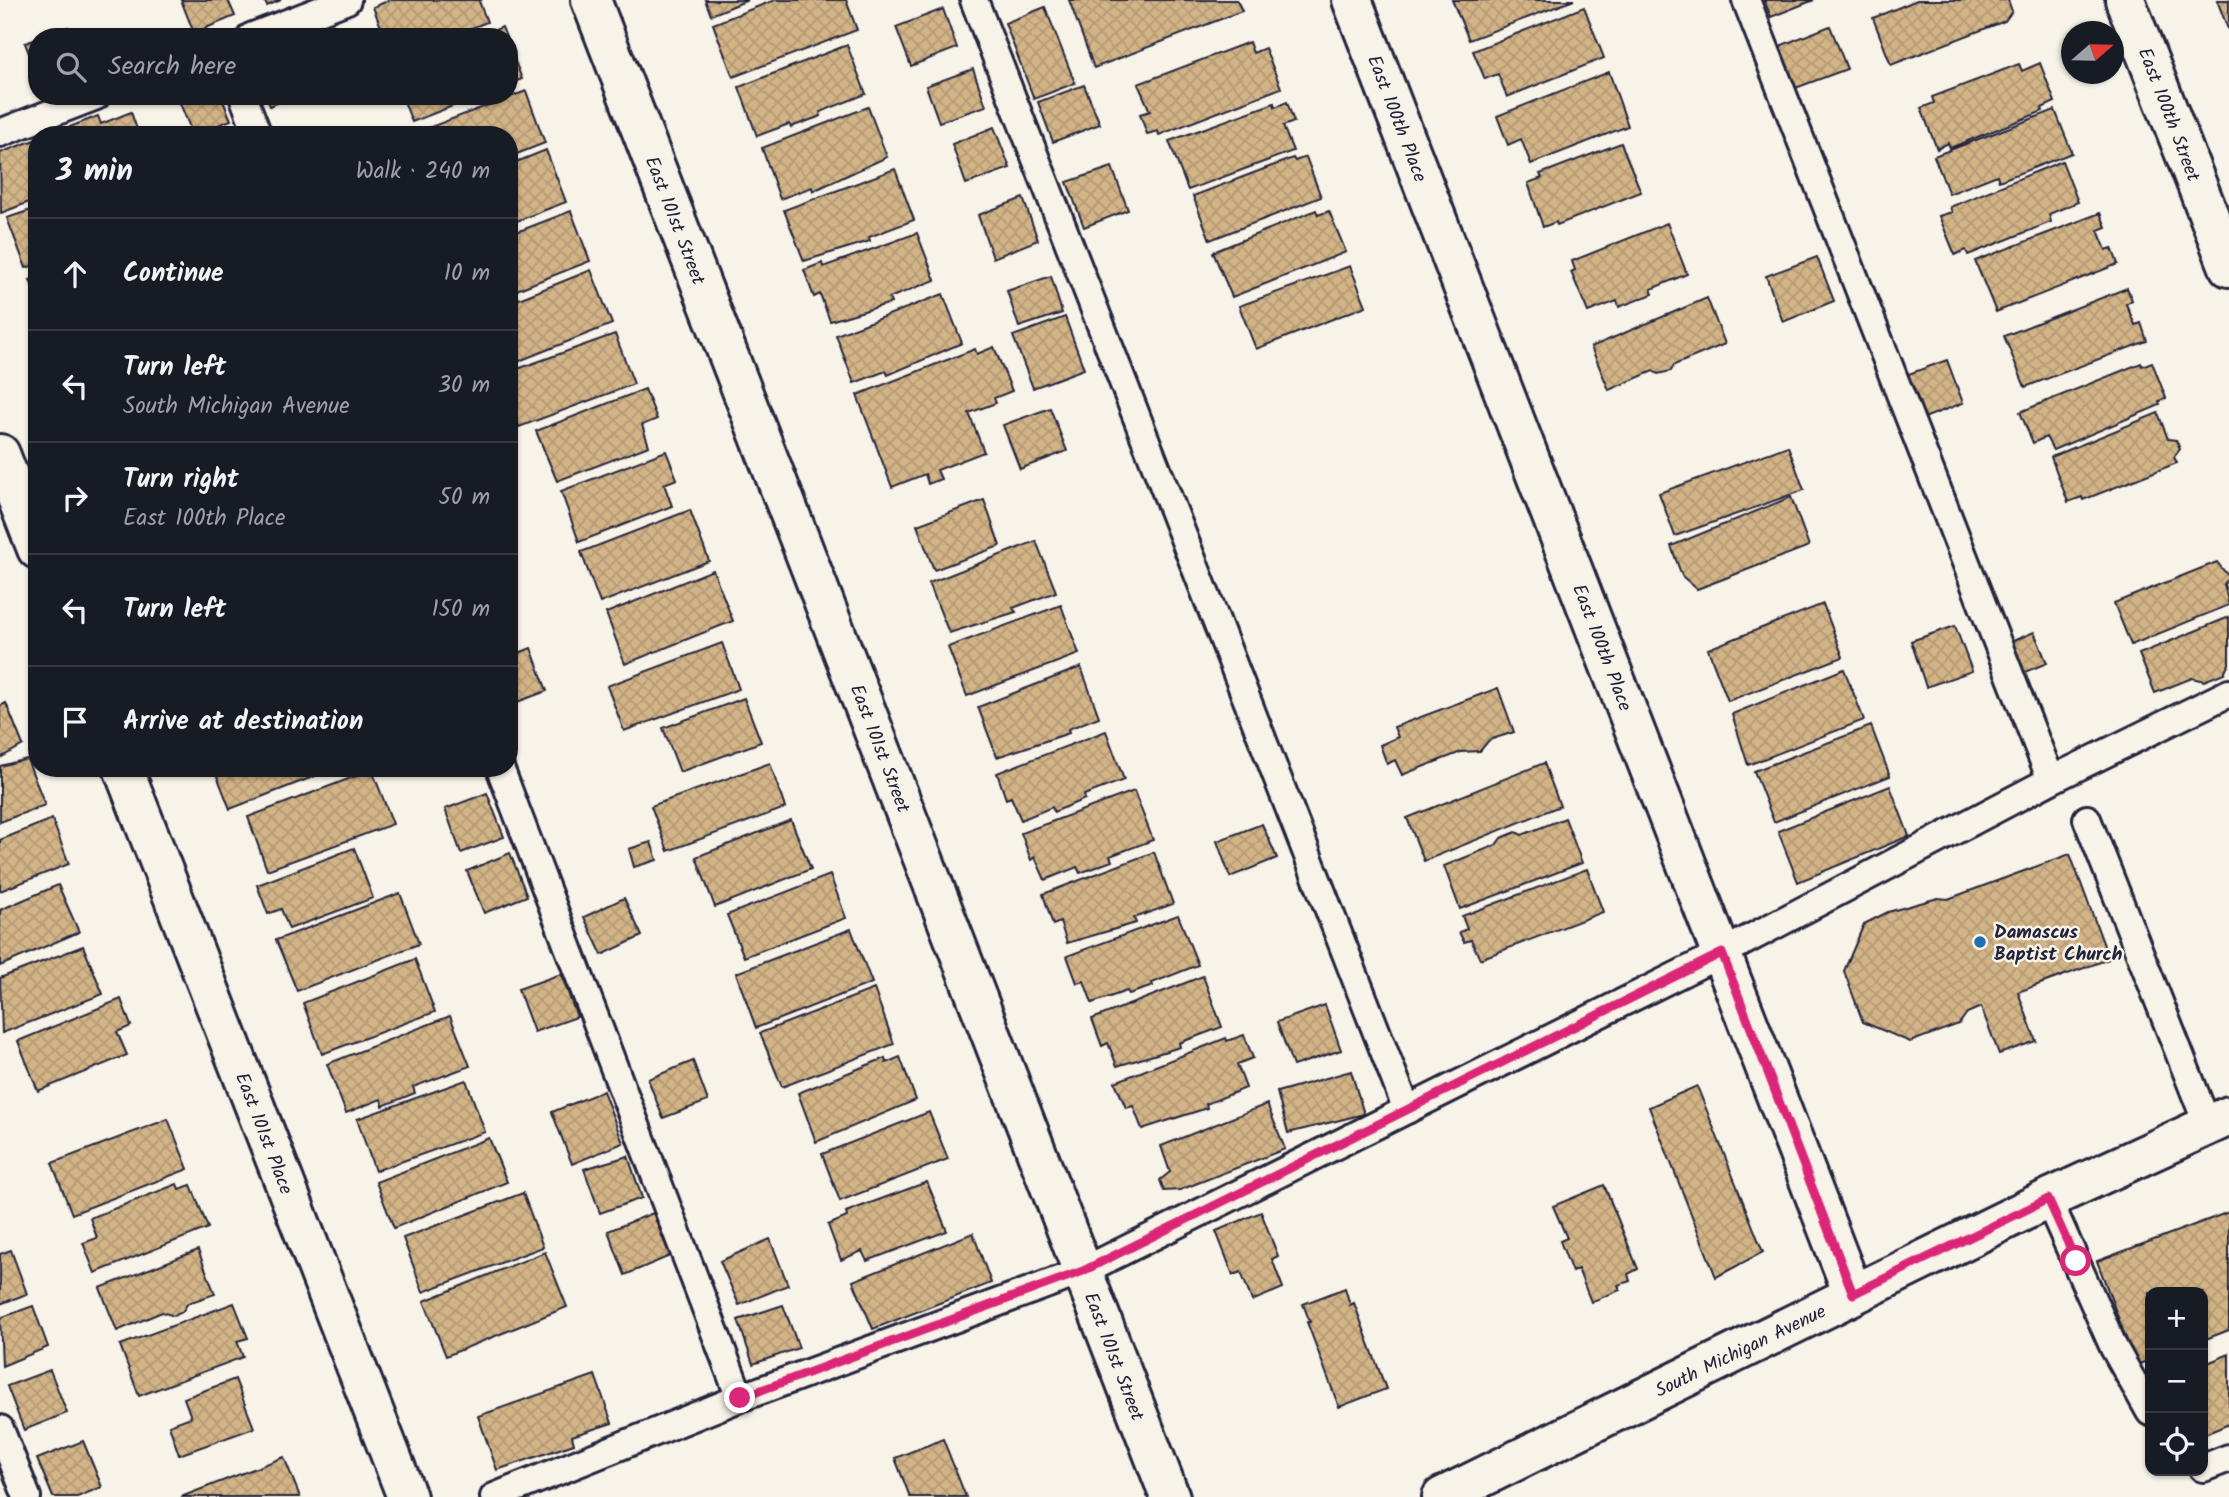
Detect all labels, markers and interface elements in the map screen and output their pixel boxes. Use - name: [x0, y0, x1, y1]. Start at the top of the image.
- north arrow: [2061, 21, 2124, 84]
- search box: [28, 28, 518, 105]
- street label: East 100th Street: [2129, 43, 2208, 187]
- text: Search here: [108, 46, 236, 88]
- icon: search: [52, 48, 90, 86]
- street label: East 100th Place: [1358, 51, 1434, 187]
- text: 3 min: [56, 148, 133, 196]
- street label: East 101st Street: [636, 152, 713, 290]
- text: Walk · 240 m: [356, 154, 490, 190]
- text: Continue: [123, 253, 224, 295]
- icon: ahead: [56, 255, 94, 293]
- text: 10 m: [444, 256, 490, 292]
- text: Turn left: [123, 347, 226, 389]
- icon: left: [56, 367, 94, 405]
- text: 30 m: [438, 368, 490, 404]
- text: South Michigan Avenue: [123, 389, 350, 425]
- text: Turn right: [123, 459, 239, 501]
- icon: right: [56, 479, 94, 517]
- text: 50 m: [439, 480, 490, 516]
- text: East 100th Place: [123, 501, 285, 537]
- street label: East 100th Place: [1563, 580, 1639, 716]
- text: Turn left: [123, 589, 226, 631]
- icon: left: [56, 591, 94, 629]
- text: 150 m: [431, 592, 490, 628]
- street label: East 101st Street: [841, 680, 918, 818]
- text: Arrive at destination: [123, 701, 363, 743]
- icon: arrive: [56, 703, 94, 741]
- place label: Damascus Baptist Church: [1994, 918, 2123, 970]
- marker: Damascus Baptist Church: [1972, 934, 1988, 950]
- street label: East 101st Place: [226, 1068, 300, 1199]
- route start: [2060, 1245, 2091, 1276]
- map controls: [2145, 1287, 2208, 1476]
- button: +: [2145, 1287, 2208, 1350]
- street label: East 101st Street: [1075, 1288, 1152, 1426]
- street label: South Michigan Avenue: [1650, 1297, 1832, 1406]
- button: −: [2145, 1350, 2208, 1413]
- route end: [724, 1382, 755, 1413]
- button: locate: [2145, 1413, 2208, 1476]

